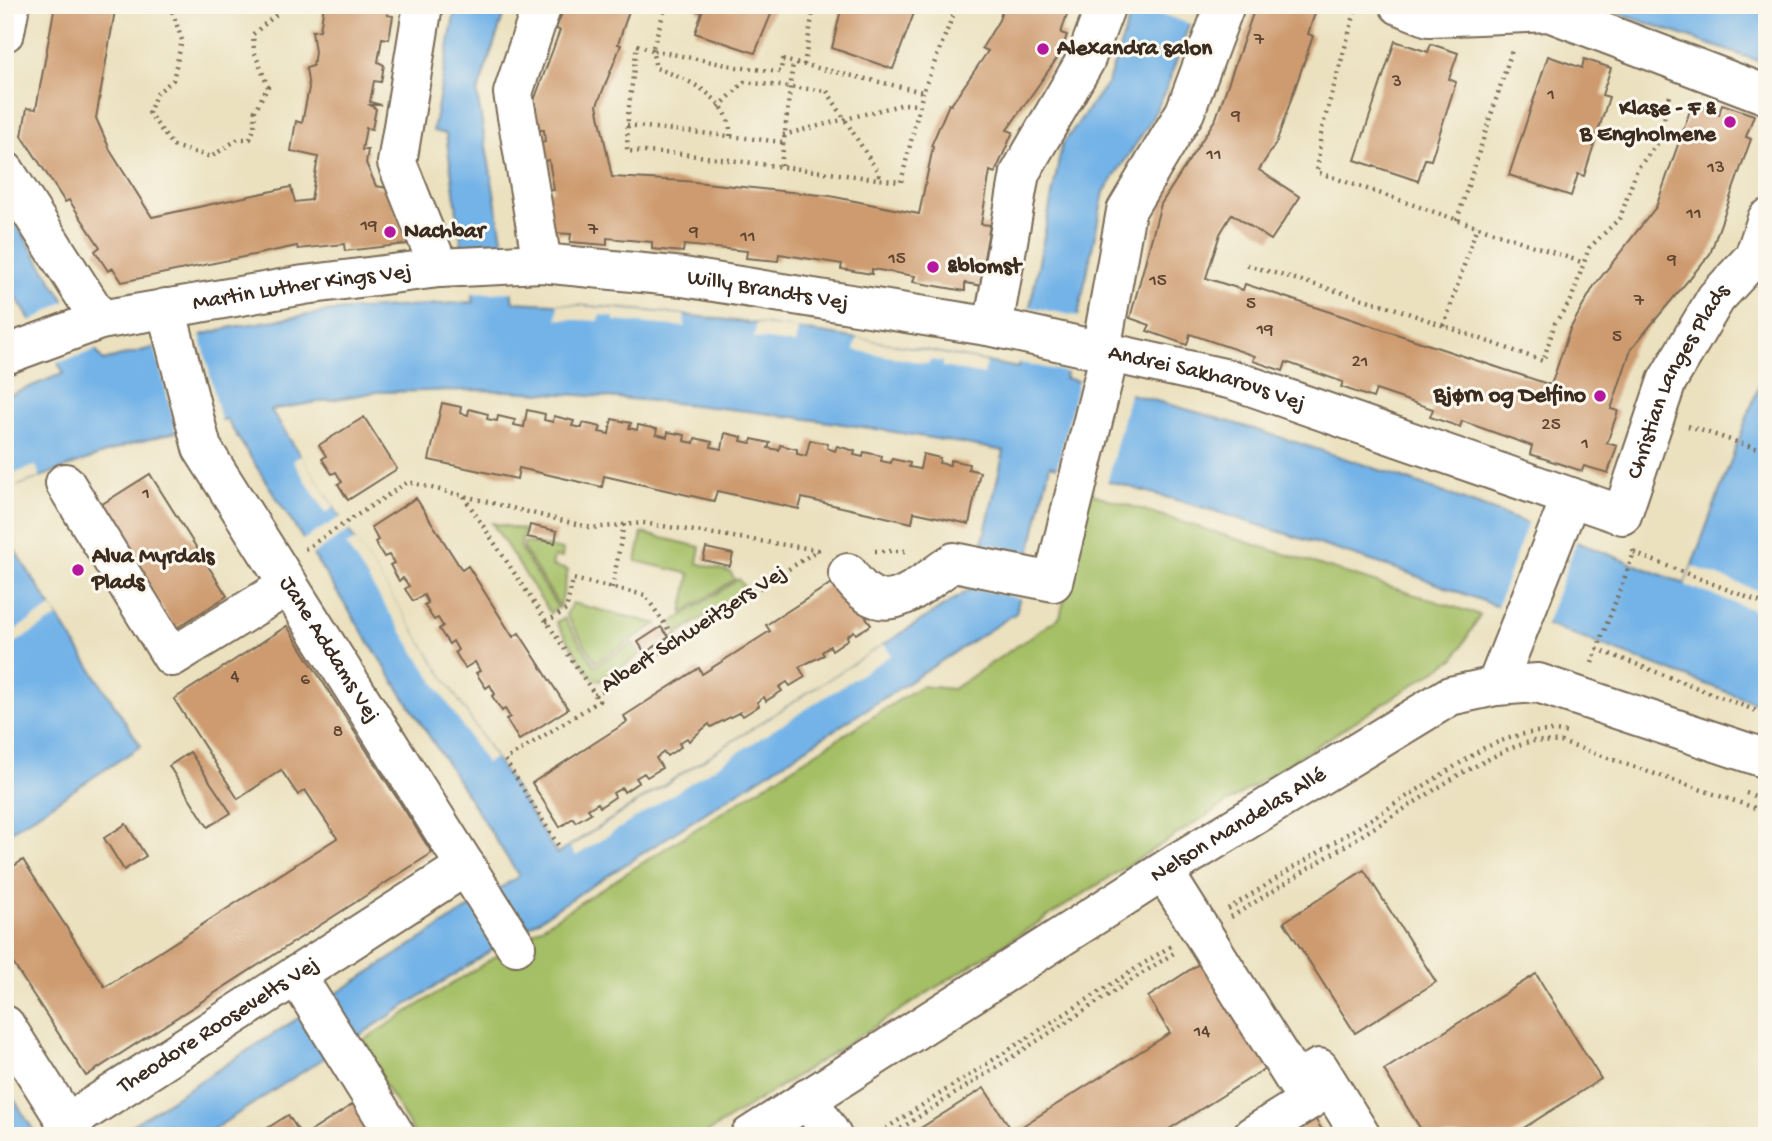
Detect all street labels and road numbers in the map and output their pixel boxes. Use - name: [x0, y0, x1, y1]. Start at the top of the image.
- street label: Martin Luther Kings Vej: [191, 258, 413, 317]
- street label: Willy Brandts Vej: [685, 264, 851, 317]
- street label: Christian Langes Plads: [1621, 278, 1736, 483]
- street label: Andrei Sakharovs Vej: [1106, 339, 1309, 418]
- street label: Albert Schweitzers Vej: [596, 560, 792, 700]
- street label: Jane Addams Vej: [273, 571, 385, 728]
- street label: Nelson Mandelas Allé: [1146, 761, 1332, 889]
- street label: Theodore Roosevelts Vej: [111, 951, 324, 1101]

